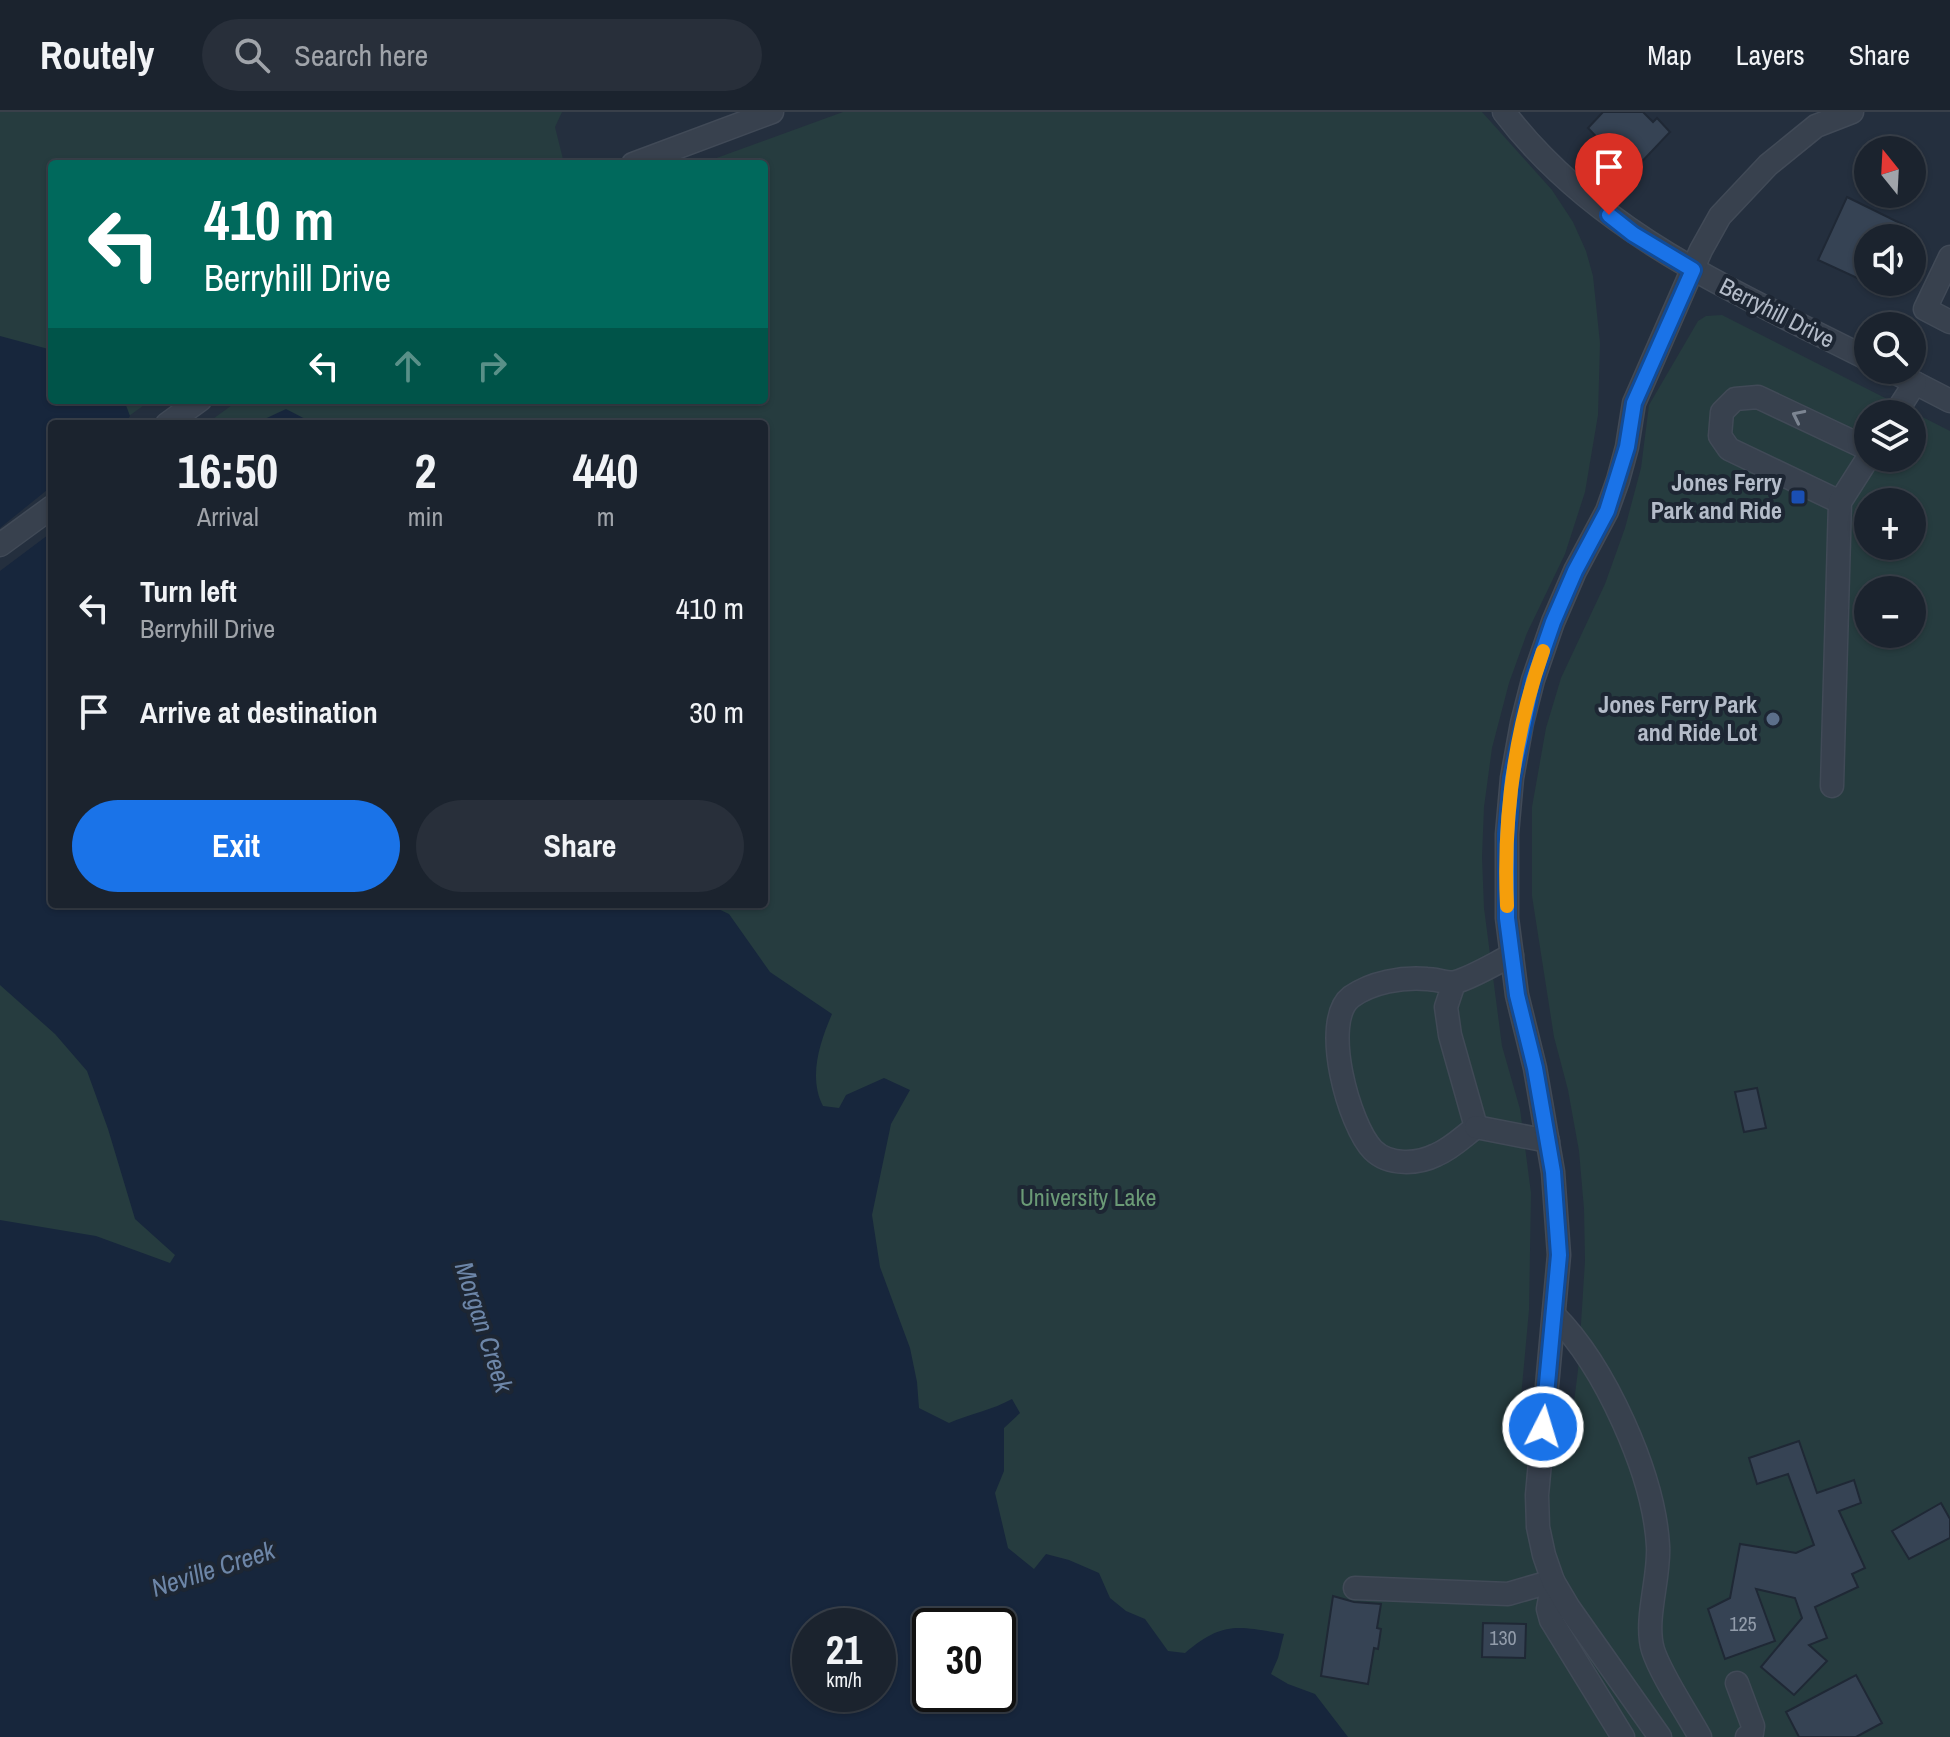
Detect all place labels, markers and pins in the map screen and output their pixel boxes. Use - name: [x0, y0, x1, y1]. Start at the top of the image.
- pin: [1575, 133, 1643, 215]
- place label: Jones Ferry Park and Ride: [1651, 466, 1782, 526]
- marker: Jones Ferry Park and Ride: [1789, 488, 1807, 506]
- place label: Jones Ferry Park and Ride Lot: [1598, 688, 1757, 748]
- marker: Jones Ferry Park and Ride Lot: [1764, 710, 1782, 728]

